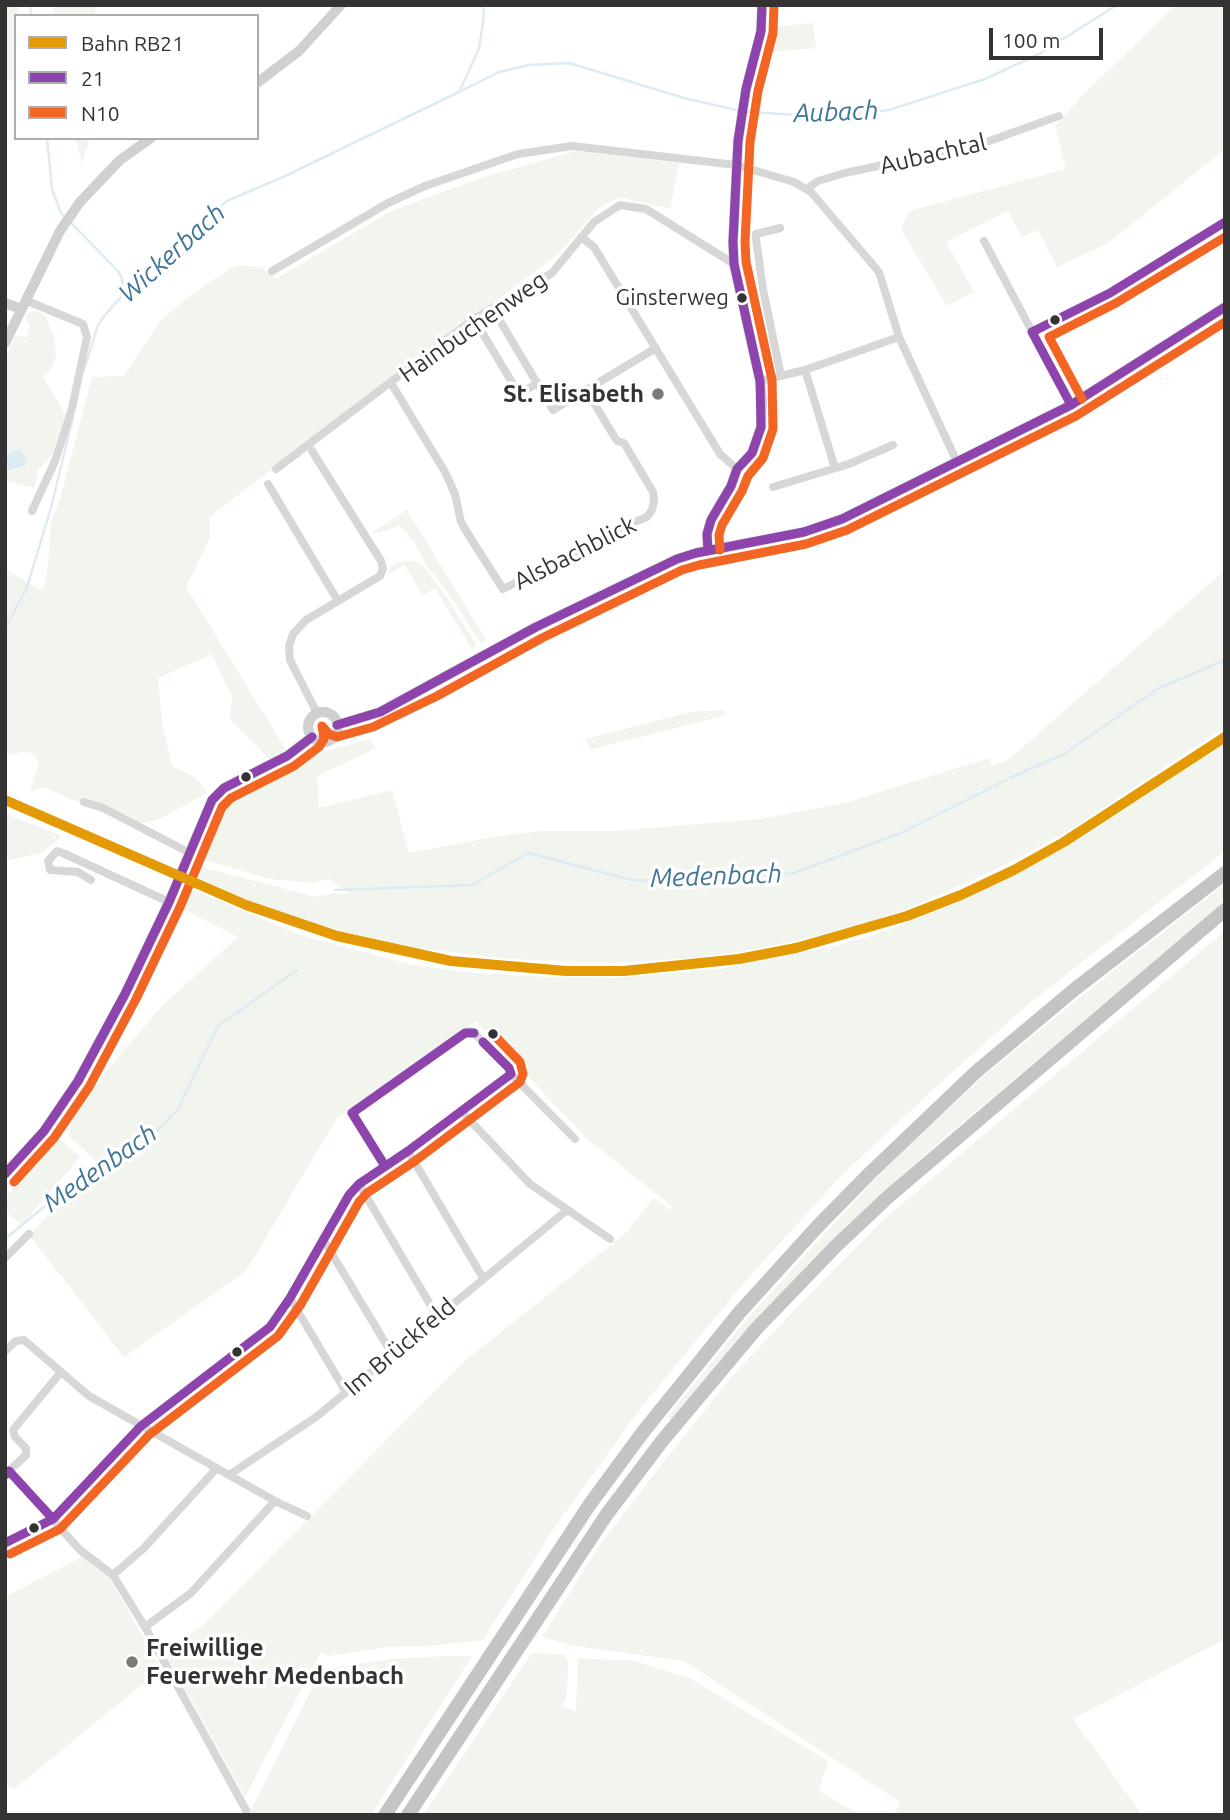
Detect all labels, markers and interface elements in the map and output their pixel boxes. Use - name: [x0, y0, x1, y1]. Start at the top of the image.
- legend: [14, 14, 259, 140]
- scale bar: [992, 14, 1106, 58]
- text: 100 m: [1002, 28, 1060, 52]
- text: Bahn RB21: [81, 31, 184, 55]
- text: 21: [81, 66, 105, 90]
- water label: Aubach: [793, 95, 879, 129]
- text: N10: [81, 101, 120, 125]
- street label: Aubachtal: [877, 128, 989, 180]
- water label: Wickerbach: [112, 197, 232, 309]
- street label: Hainbuchenweg: [394, 265, 552, 389]
- place label: Ginsterweg: [616, 285, 729, 311]
- marker: Ginsterweg: [735, 291, 749, 305]
- unlabelled marker: [1048, 313, 1062, 327]
- place label: St. Elisabeth: [503, 380, 644, 408]
- marker: St. Elisabeth: [650, 386, 666, 402]
- street label: Alsbachblick: [509, 510, 641, 596]
- unlabelled marker: [239, 770, 253, 784]
- water label: Medenbach: [650, 858, 782, 894]
- unlabelled marker: [486, 1027, 500, 1041]
- water label: Medenbach: [37, 1117, 163, 1219]
- street label: Im Brückfeld: [339, 1292, 461, 1402]
- unlabelled marker: [230, 1345, 244, 1359]
- unlabelled marker: [27, 1521, 41, 1535]
- place label: Freiwillige Feuerwehr Medenbach: [146, 1634, 404, 1690]
- marker: Freiwillige Feuerwehr Medenbach: [124, 1654, 140, 1670]

